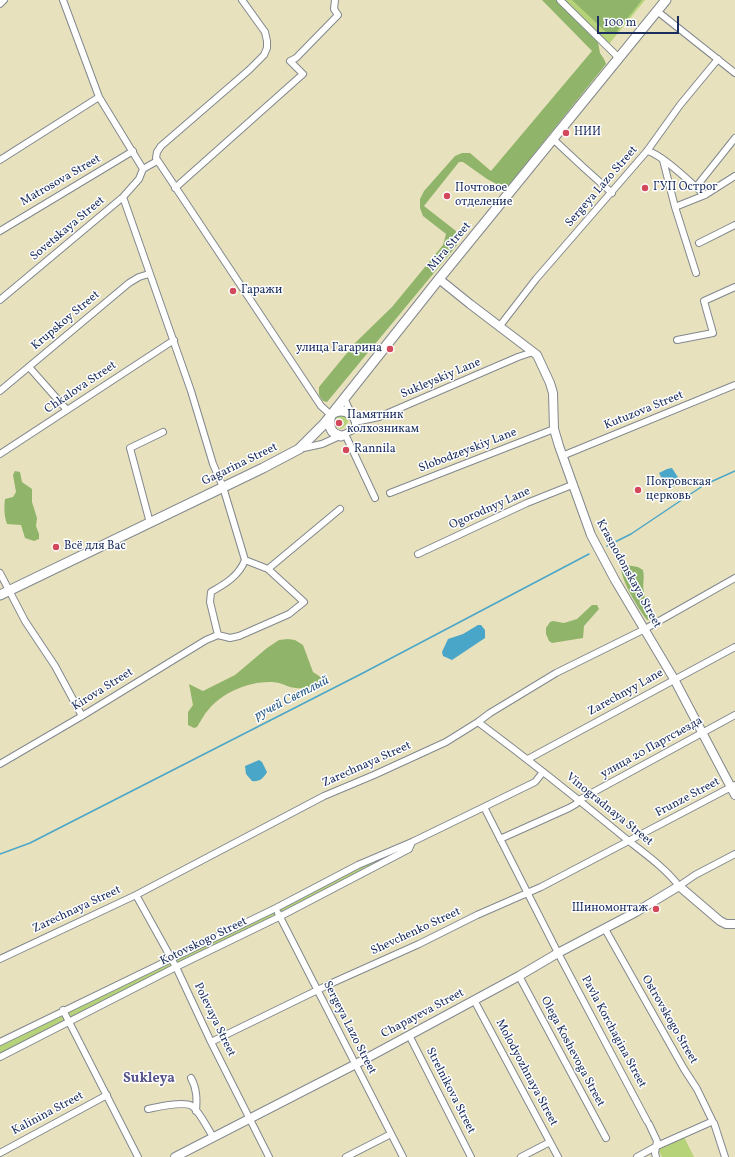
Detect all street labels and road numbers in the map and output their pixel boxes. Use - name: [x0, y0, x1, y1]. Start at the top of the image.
- street label: Sergeya Lazo Street: [563, 143, 641, 231]
- street label: Matrosova Street: [18, 152, 104, 210]
- street label: Sovetskaya Street: [28, 194, 108, 264]
- street label: Mira Street: [425, 220, 475, 274]
- street label: Krupskoy Street: [29, 288, 103, 354]
- street label: Sukleyskiy Lane: [399, 356, 483, 402]
- street label: Chkalova Street: [42, 359, 120, 417]
- street label: Kutuzova Street: [602, 389, 686, 433]
- street label: Slobodzeyskiy Lane: [417, 426, 519, 476]
- street label: Gagarina Street: [200, 440, 280, 490]
- street label: Ogorodnyy Lane: [447, 485, 533, 533]
- street label: Krasnodonskaya Street: [592, 517, 664, 631]
- street label: Kirova Street: [70, 666, 136, 714]
- street label: Zarechnyy Lane: [586, 666, 666, 720]
- street label: улица 20 Партсъезда: [599, 714, 705, 782]
- street label: Zarechnaya Street: [320, 739, 414, 791]
- street label: Vinogradnaya Street: [563, 770, 655, 850]
- street label: Frunze Street: [653, 775, 723, 821]
- street label: Zarechnaya Street: [31, 883, 123, 937]
- street label: Shevchenko Street: [369, 905, 463, 959]
- street label: Kotovskogo Street: [158, 915, 250, 969]
- street label: Pavla Korchagina Street: [577, 973, 649, 1091]
- street label: Ostrovskogo Street: [638, 973, 700, 1067]
- street label: Sergeya Lazo Street: [319, 979, 379, 1077]
- street label: Polevaya Street: [190, 981, 238, 1059]
- street label: Chapayeva Street: [379, 986, 467, 1042]
- street label: Olega Koshevoga Street: [537, 994, 607, 1110]
- street label: Molodyozhnaya Street: [492, 1017, 560, 1129]
- street label: Strelnikova Street: [422, 1046, 478, 1136]
- street label: Kalinina Street: [10, 1089, 86, 1139]

